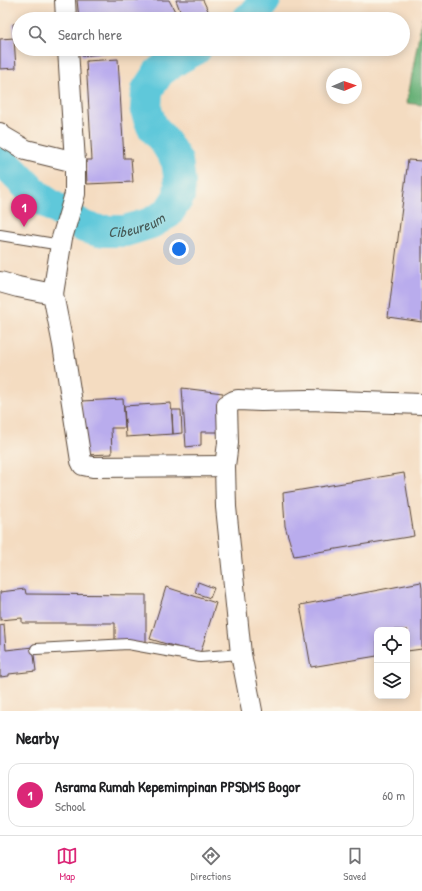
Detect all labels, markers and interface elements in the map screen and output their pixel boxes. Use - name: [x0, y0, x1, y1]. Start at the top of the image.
- search box: [12, 12, 410, 56]
- icon: search: [26, 23, 48, 45]
- text: Search here: [58, 24, 122, 45]
- north arrow: [326, 68, 362, 104]
- pin: 1: [11, 194, 37, 227]
- water label: Cibeureum: [108, 207, 169, 242]
- your location: [169, 239, 189, 259]
- map controls: [374, 627, 410, 699]
- button: locate: [374, 627, 410, 663]
- button: layers: [374, 663, 410, 699]
- text: Nearby: [16, 726, 59, 749]
- text: Asrama Rumah Kepemimpinan PPSDMS Bogor: [55, 776, 300, 797]
- text: 1: [28, 786, 32, 804]
- text: 60 m: [382, 786, 405, 804]
- text: School: [55, 797, 85, 815]
- tab: Map: [56, 845, 78, 883]
- tab: Directions: [191, 845, 231, 883]
- tab: Saved: [343, 845, 366, 883]

